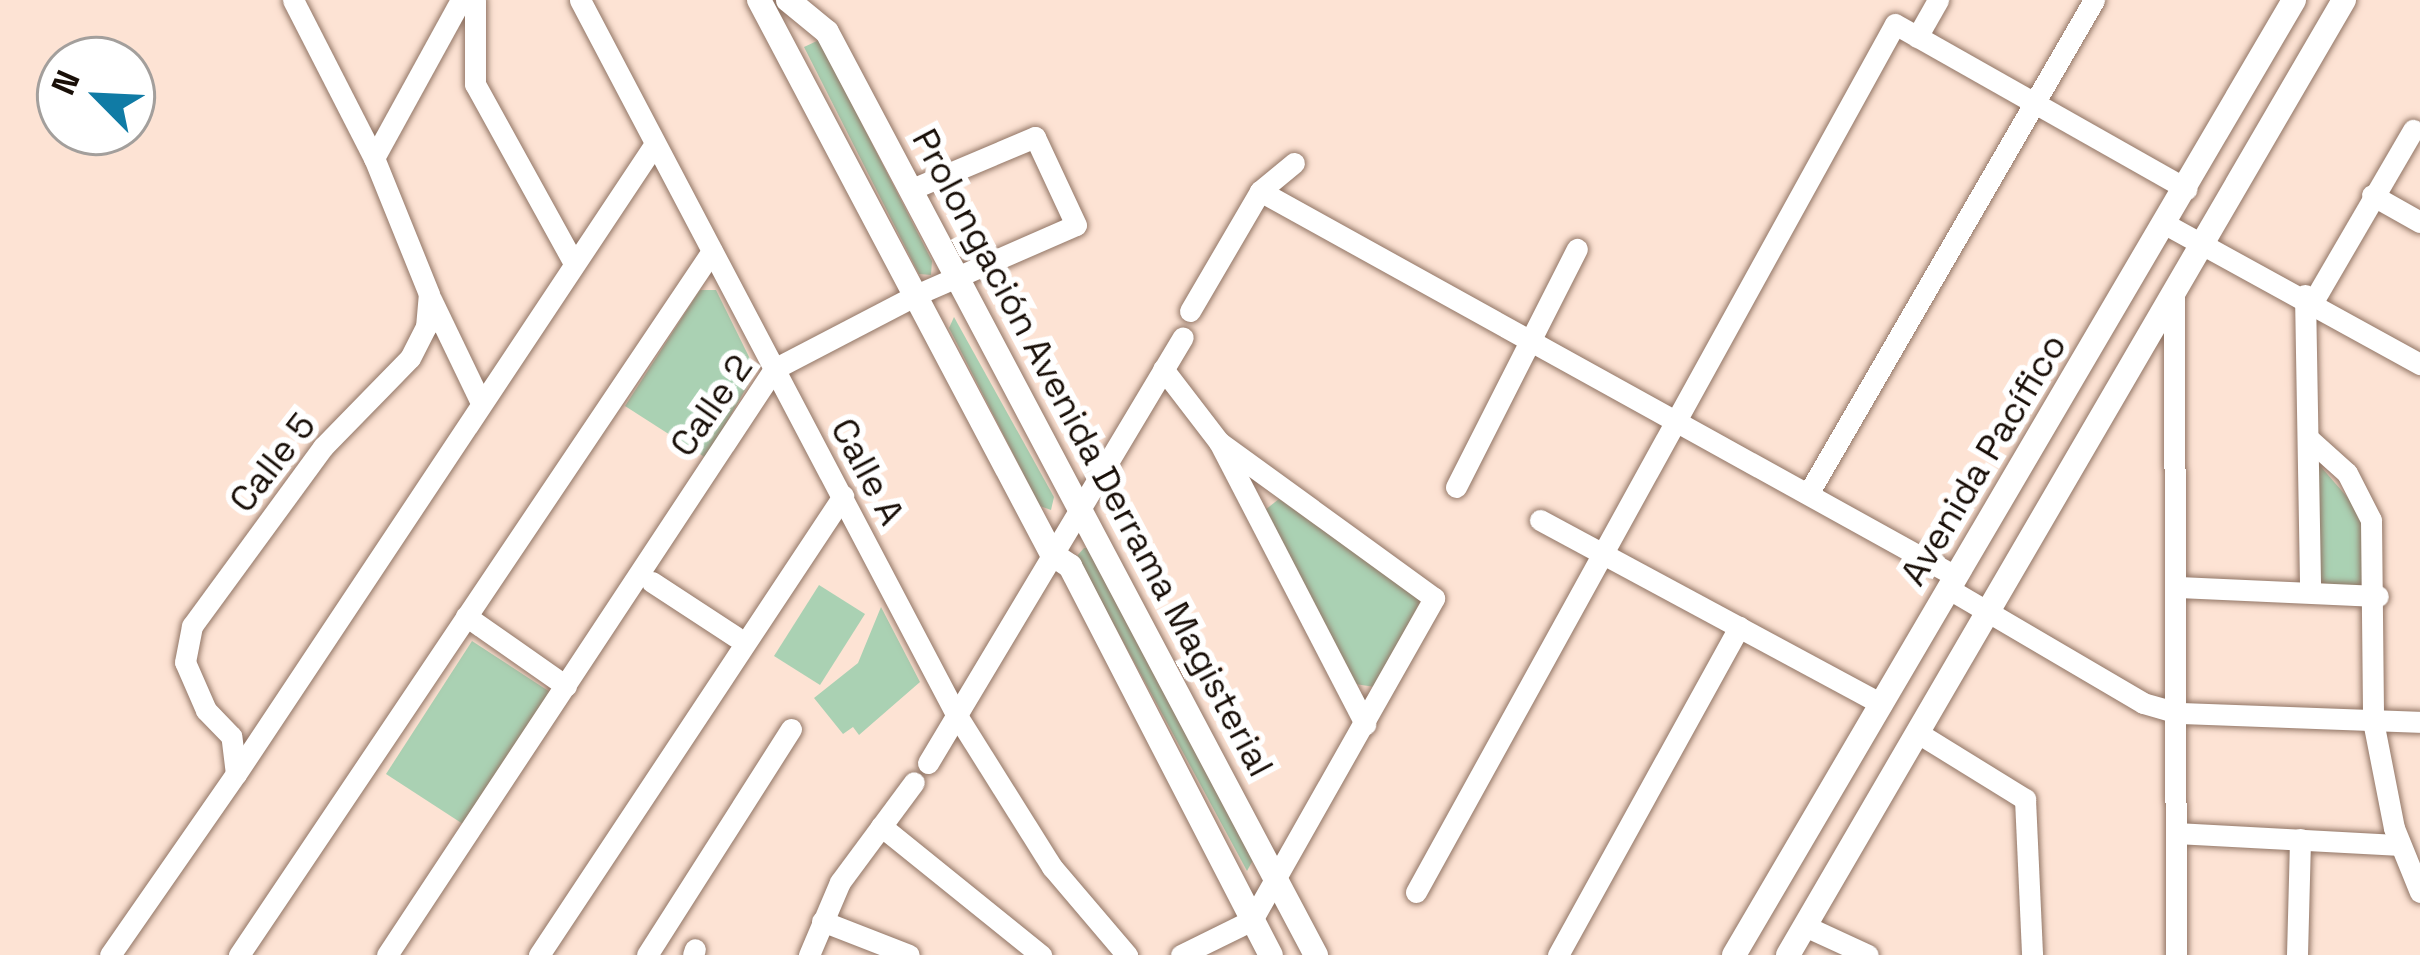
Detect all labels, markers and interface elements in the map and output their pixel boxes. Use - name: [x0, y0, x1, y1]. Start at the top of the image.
- north arrow: [36, 36, 156, 156]
- text: N: [42, 64, 90, 101]
- street label: Prolongación Avenida Derrama Magisterial: [902, 122, 1282, 784]
- street label: Avenida Pacífico: [1892, 327, 2076, 593]
- street label: Calle 2: [662, 347, 762, 465]
- street label: Calle 5: [221, 405, 325, 521]
- street label: Calle A: [821, 411, 913, 533]

